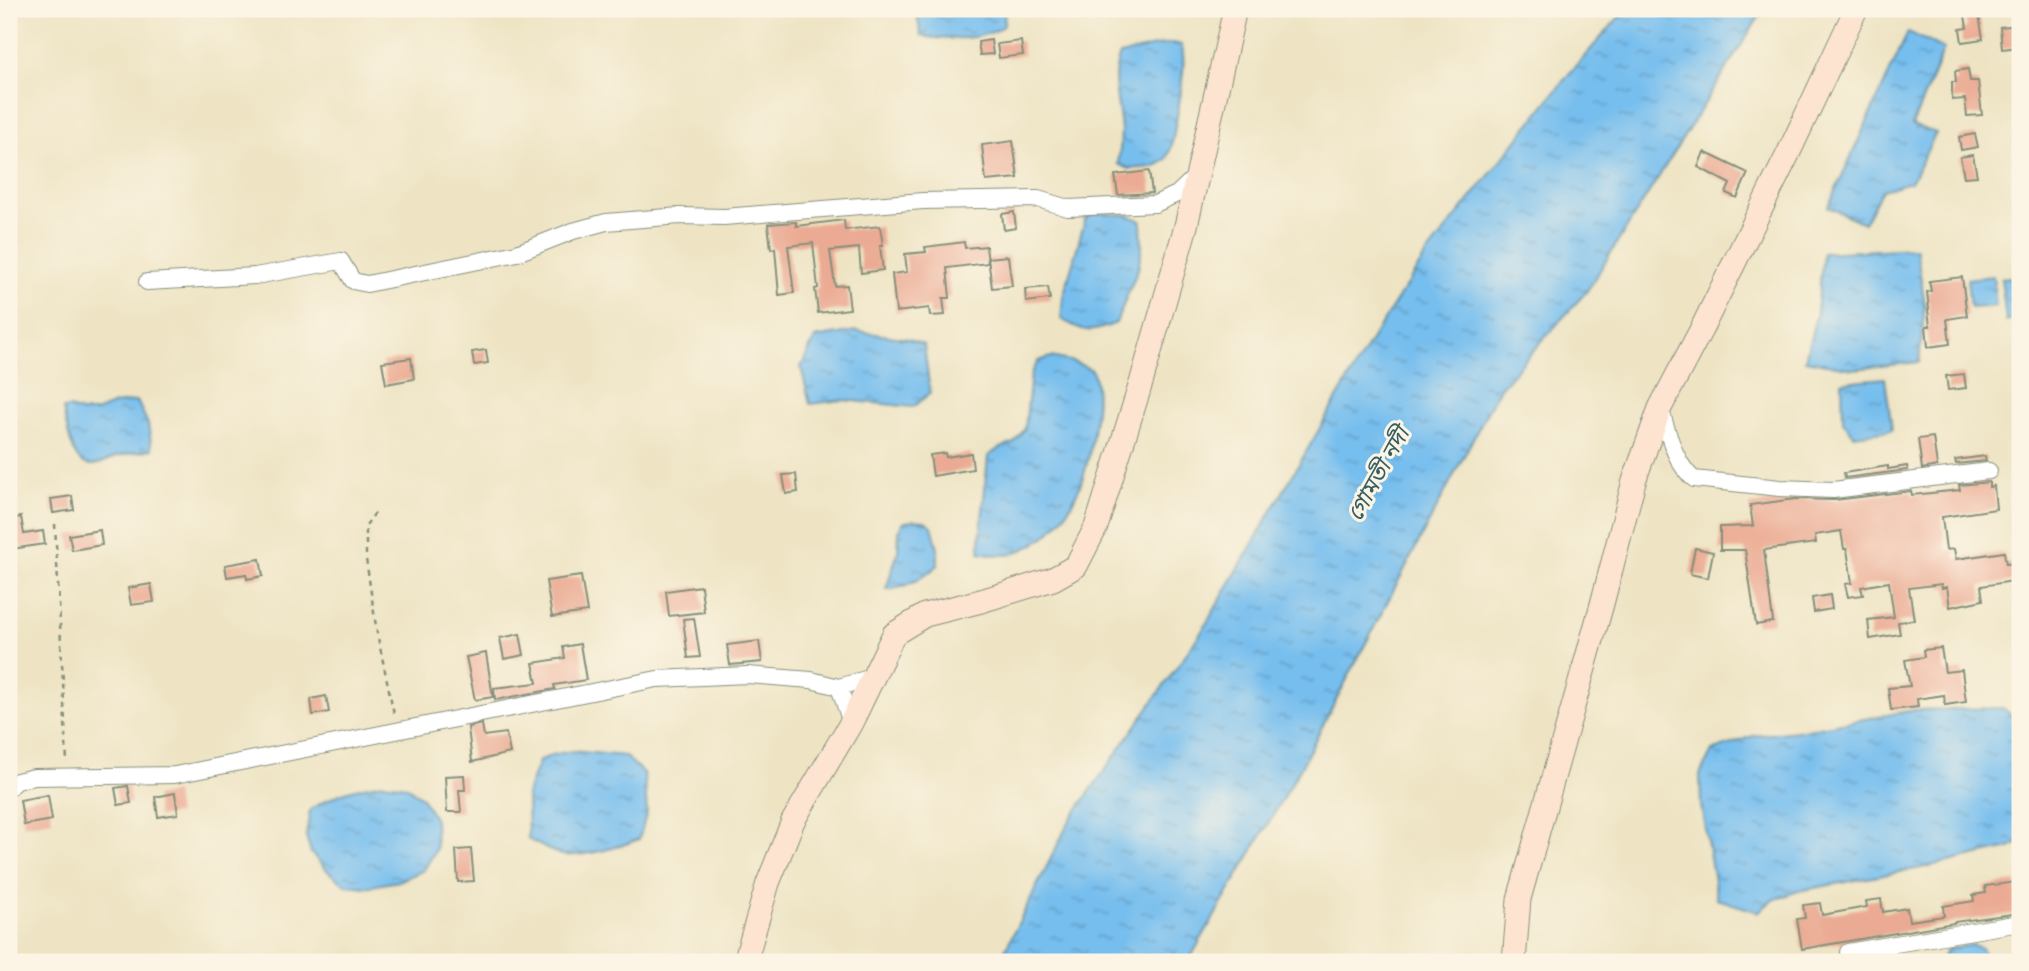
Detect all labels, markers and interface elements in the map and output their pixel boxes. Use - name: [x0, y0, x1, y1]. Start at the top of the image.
- water label: গোমতী নদী: [1342, 419, 1422, 529]

